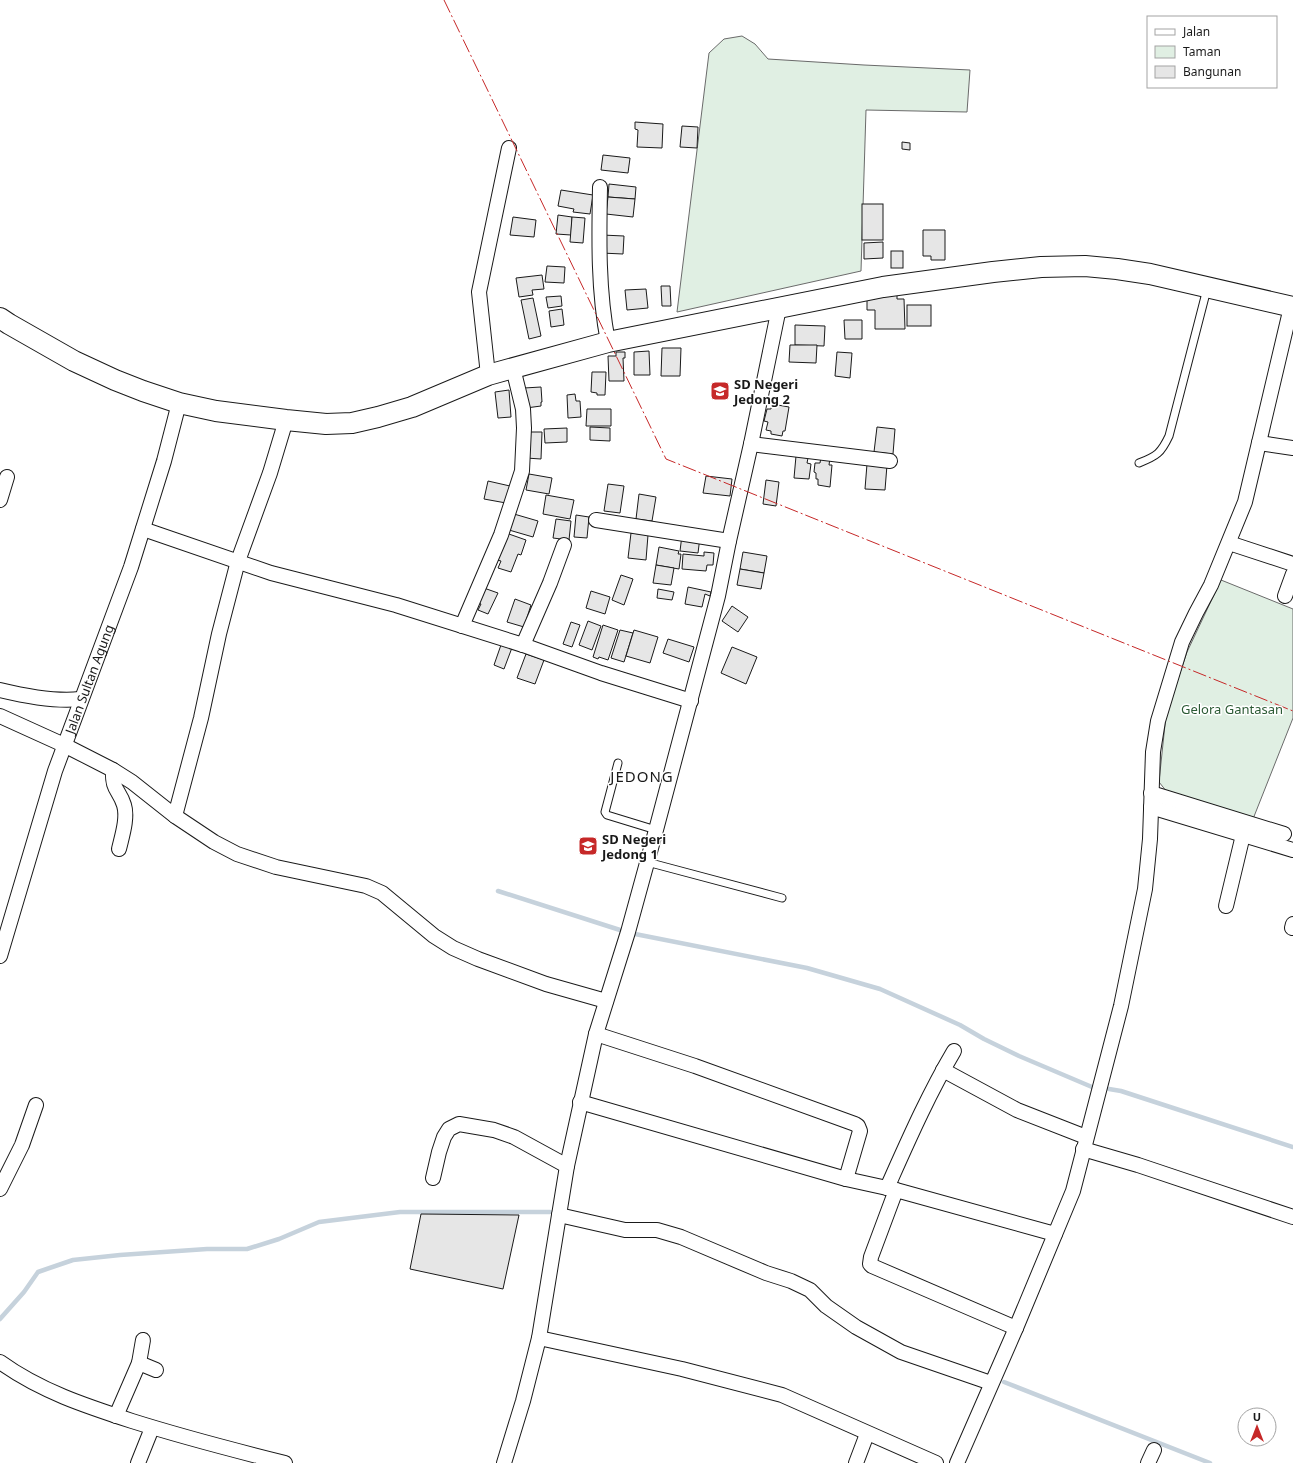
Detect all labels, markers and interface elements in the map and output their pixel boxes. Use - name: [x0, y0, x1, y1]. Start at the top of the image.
- legend: [1147, 16, 1277, 88]
- text: Jalan: [1182, 23, 1210, 40]
- text: Taman: [1183, 43, 1221, 60]
- text: Bangunan: [1183, 63, 1241, 80]
- place label: SD Negeri Jedong 2: [733, 375, 798, 408]
- school or university icon: SD Negeri Jedong 2: [709, 380, 731, 402]
- street label: Jalan Sultan Agung: [60, 622, 118, 738]
- park label: Gelora Gantasan: [1181, 700, 1283, 718]
- district label: JEDONG: [608, 766, 674, 786]
- place label: SD Negeri Jedong 1: [601, 830, 666, 863]
- school or university icon: SD Negeri Jedong 1: [577, 835, 599, 857]
- north arrow: [1237, 1407, 1277, 1447]
- text: U: [1253, 1409, 1261, 1424]

